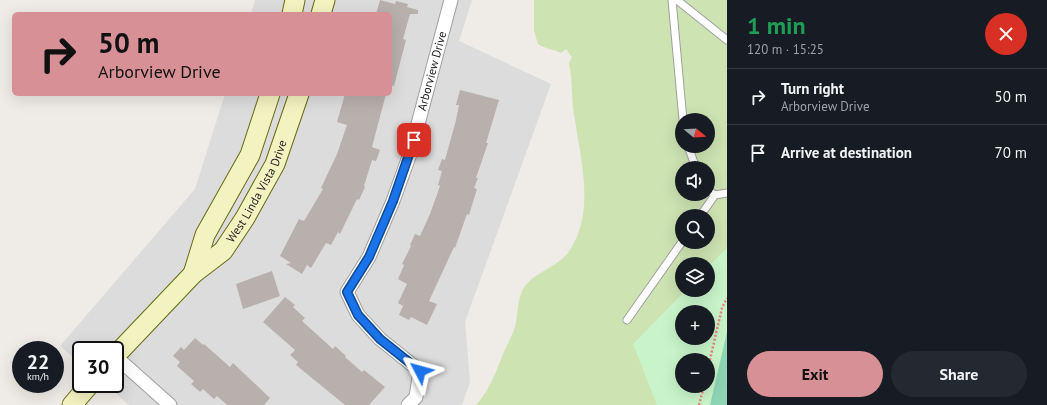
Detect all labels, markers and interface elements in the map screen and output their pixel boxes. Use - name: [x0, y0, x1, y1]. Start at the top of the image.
- text: 1 min: [747, 10, 806, 41]
- button: close: [985, 13, 1027, 55]
- text: 50 m: [98, 24, 159, 61]
- icon: right: [32, 28, 84, 80]
- street label: Arborview Drive: [414, 29, 449, 112]
- text: 120 m · 15:25: [747, 41, 824, 58]
- text: Arborview Drive: [98, 60, 221, 83]
- text: Turn right: [781, 79, 844, 98]
- icon: right: [747, 86, 769, 108]
- text: 50 m: [994, 87, 1027, 106]
- text: Arborview Drive: [781, 98, 870, 115]
- north arrow: [675, 113, 715, 153]
- map controls: [675, 113, 715, 393]
- pin: [397, 123, 431, 157]
- icon: arrive: [403, 129, 425, 151]
- street label: West Linda Vista Drive: [223, 138, 290, 245]
- icon: arrive: [747, 142, 769, 164]
- text: Arrive at destination: [781, 143, 912, 162]
- text: 70 m: [994, 143, 1027, 162]
- button: sound: [675, 161, 715, 201]
- button: search: [675, 209, 715, 249]
- button: layers: [675, 257, 715, 297]
- button: +: [675, 305, 715, 345]
- speed limit sign: 30: [72, 341, 124, 393]
- text: 22: [27, 349, 49, 375]
- position arrow: [399, 350, 441, 392]
- button: Exit: [747, 351, 883, 397]
- button: Share: [891, 351, 1027, 397]
- button: −: [675, 353, 715, 393]
- text: km/h: [27, 370, 49, 383]

